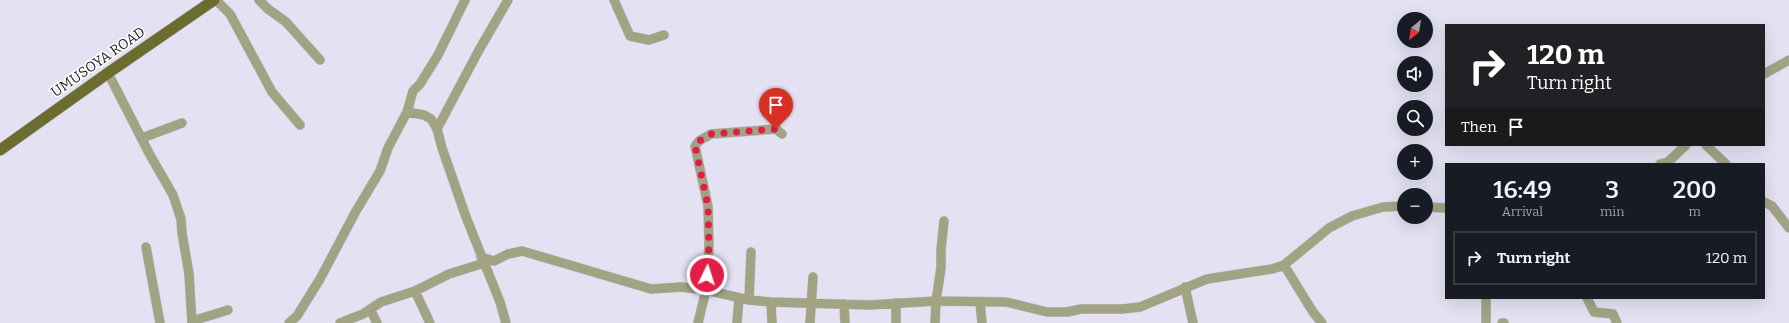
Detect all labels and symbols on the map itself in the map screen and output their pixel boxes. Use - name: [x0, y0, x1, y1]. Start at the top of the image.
- north arrow: [1397, 12, 1433, 48]
- street label: UMUSOYA ROAD: [48, 23, 148, 101]
- pin: [759, 88, 793, 129]
- position arrow: [686, 254, 728, 296]

